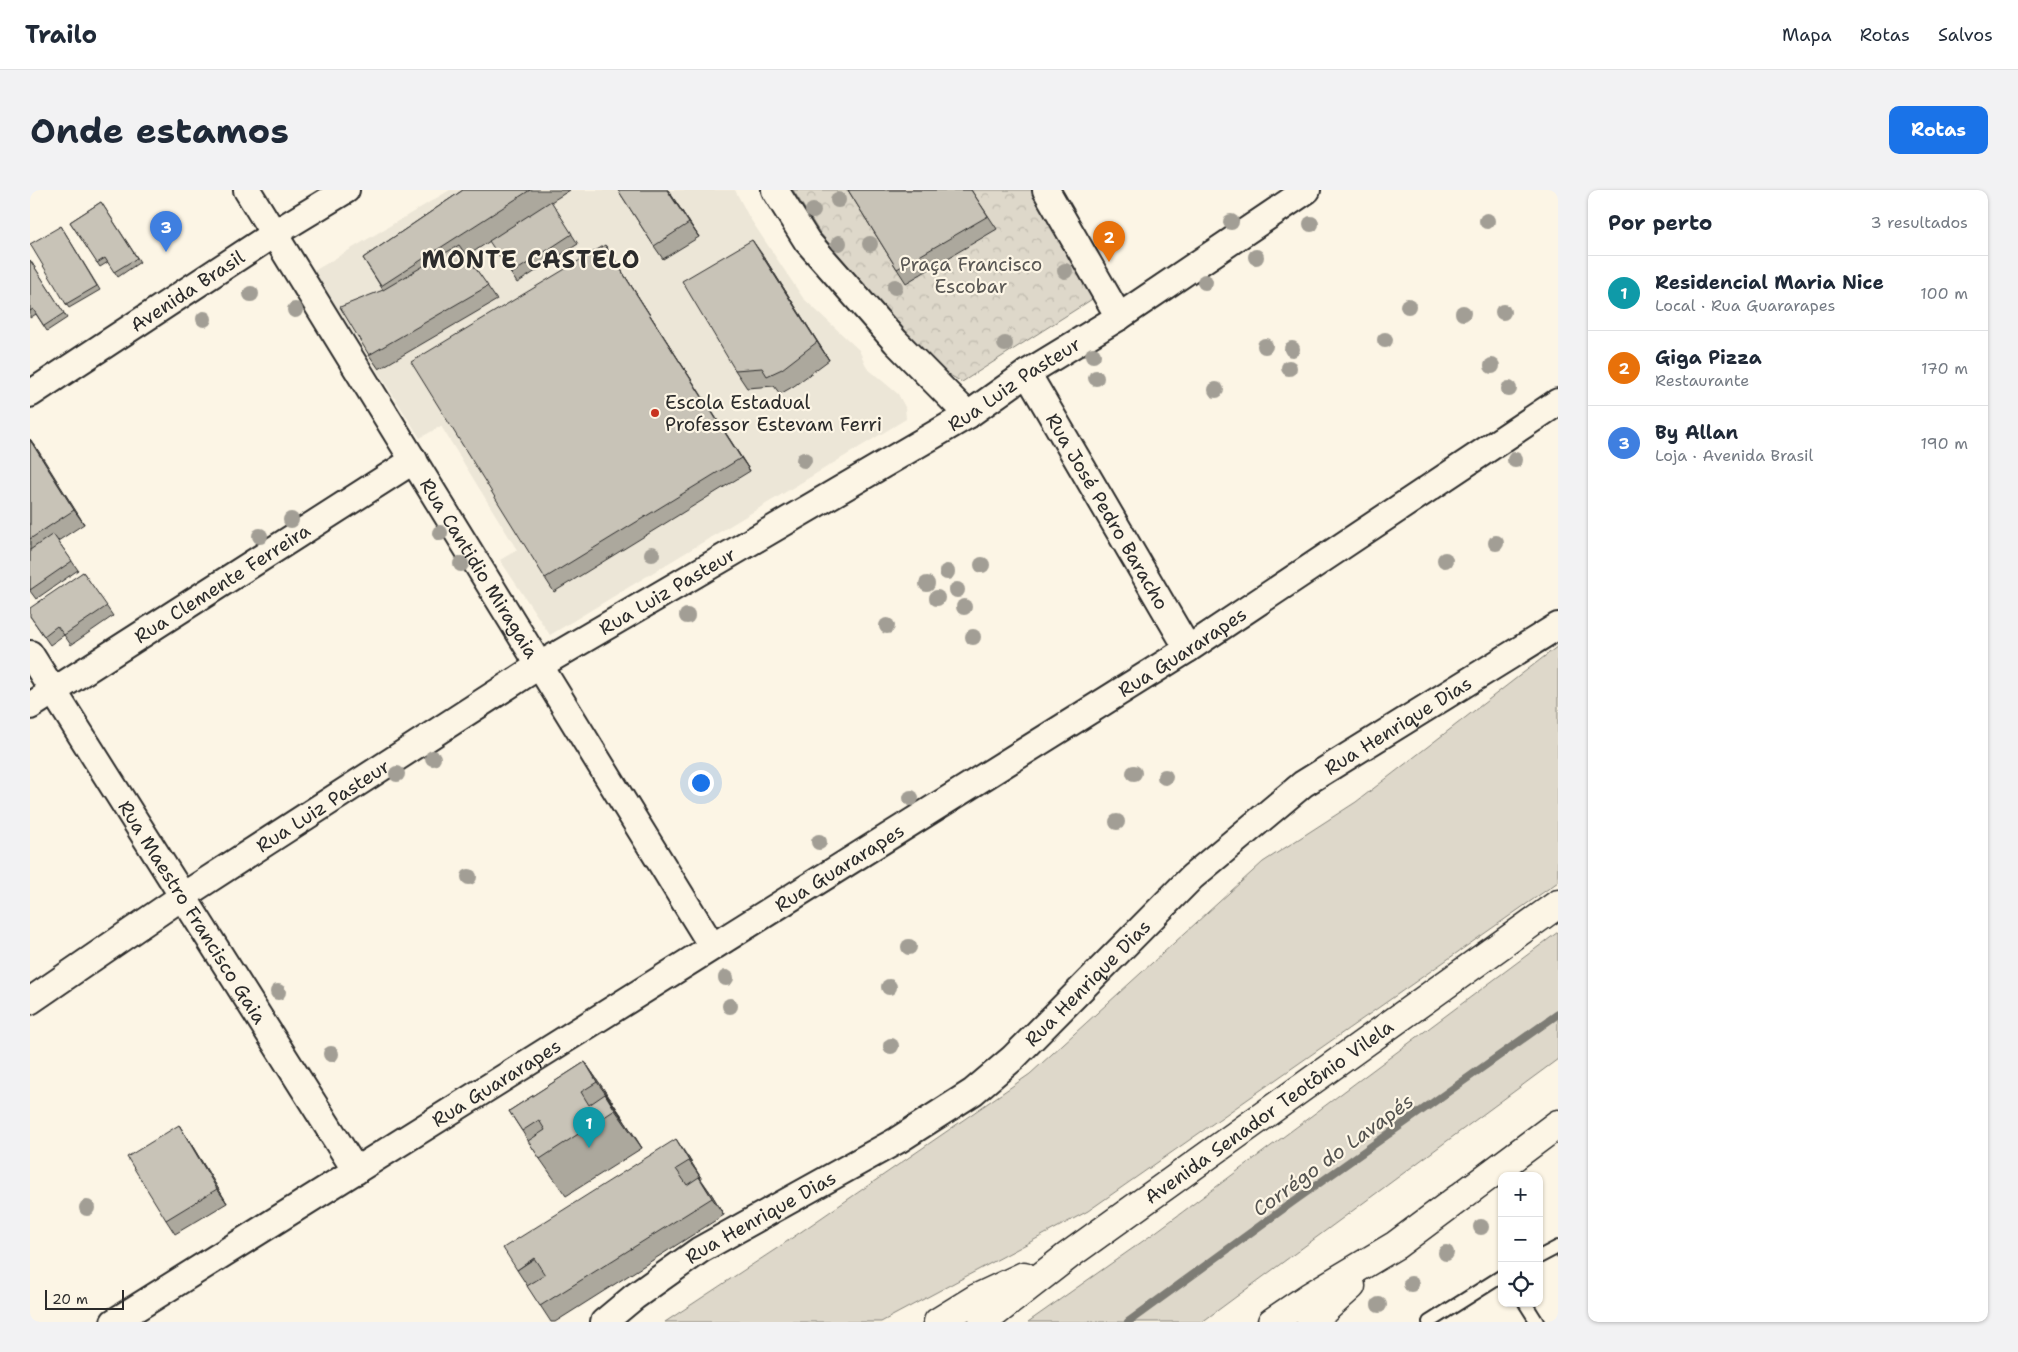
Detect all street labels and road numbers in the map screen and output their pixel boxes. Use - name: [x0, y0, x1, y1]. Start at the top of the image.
- street label: Avenida Brasil: [125, 244, 249, 337]
- street label: Rua Luiz Pasteur: [943, 331, 1085, 437]
- street label: Rua José Pedro Baracho: [1040, 408, 1175, 614]
- street label: Rua Cantidio Miragaia: [415, 473, 545, 663]
- street label: Rua Clemente Ferreira: [129, 517, 315, 649]
- street label: Rua Luiz Pasteur: [594, 541, 740, 640]
- street label: Rua Guararapes: [1113, 601, 1251, 702]
- street label: Rua Henrique Dias: [1319, 670, 1476, 780]
- street label: Rua Luiz Pasteur: [251, 753, 394, 858]
- street label: Rua Maestro Francisco Gaia: [113, 796, 273, 1029]
- street label: Rua Guararapes: [770, 818, 909, 917]
- street label: Rua Henrique Dias: [1019, 914, 1156, 1052]
- street label: Avenida Senador Teotônio Vilela: [1139, 1014, 1398, 1209]
- street label: Rua Guararapes: [427, 1033, 565, 1132]
- street label: Rua Henrique Dias: [680, 1165, 840, 1269]

